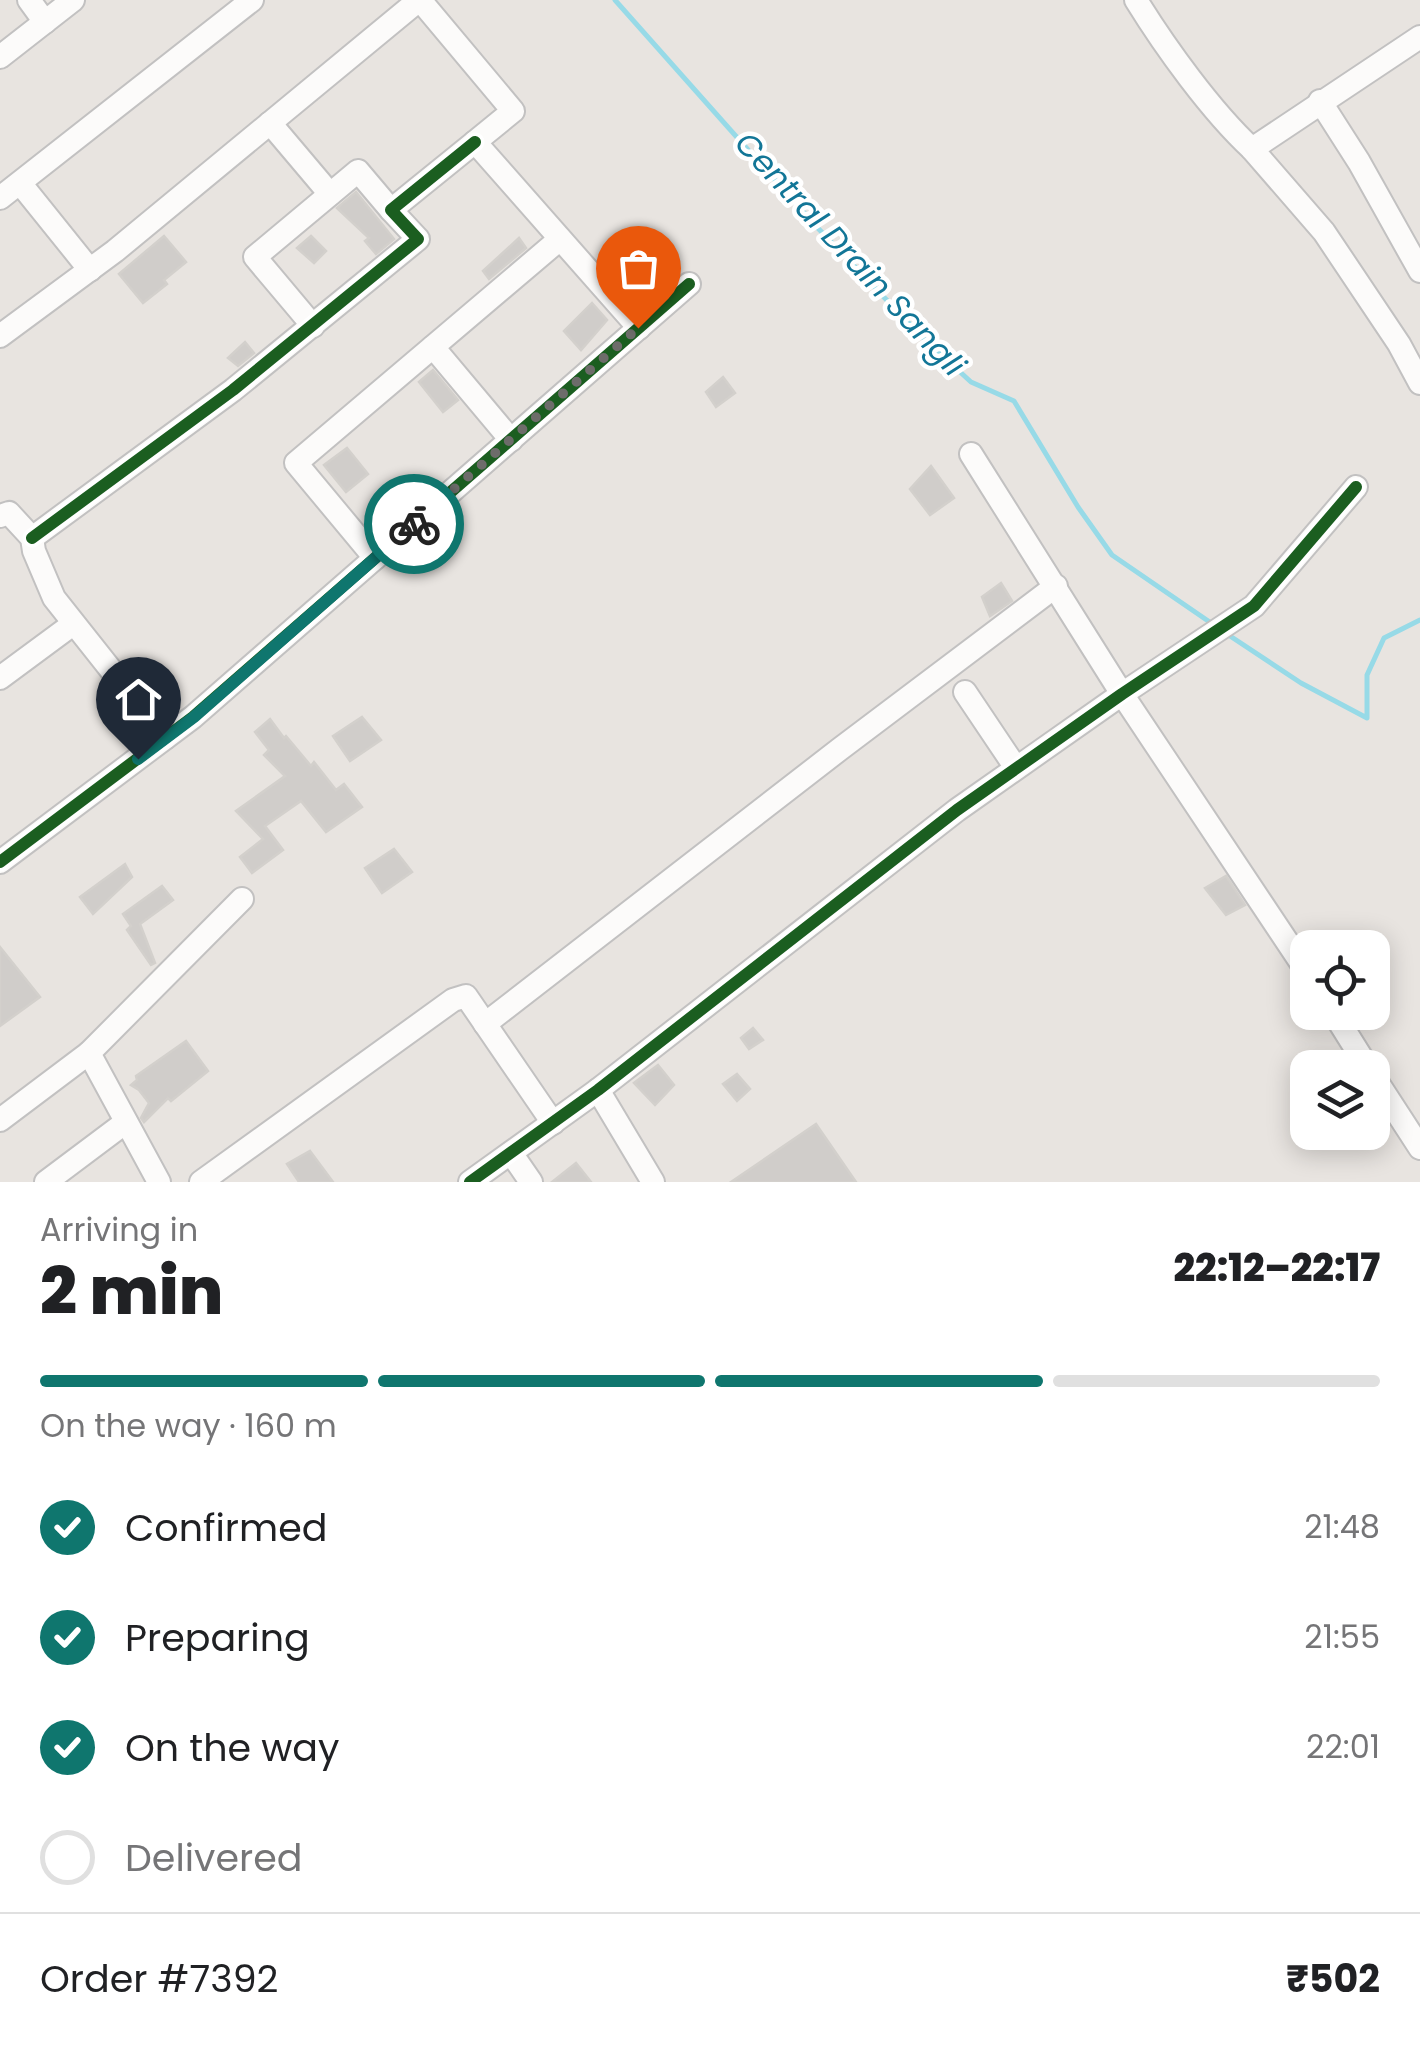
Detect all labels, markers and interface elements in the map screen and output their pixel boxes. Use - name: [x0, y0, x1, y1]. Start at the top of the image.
- water label: Central Drain Sangli: [725, 121, 977, 387]
- pin: [596, 226, 681, 329]
- icon: bag: [611, 241, 666, 296]
- courier: [364, 474, 464, 574]
- icon: bike: [387, 497, 442, 552]
- pin: [96, 657, 181, 760]
- icon: home: [111, 672, 166, 727]
- map controls: [1290, 930, 1390, 1150]
- button: locate: [1290, 930, 1390, 1030]
- button: layers: [1290, 1050, 1390, 1150]
- text: Arriving in: [40, 1207, 198, 1252]
- text: 22:12–22:17: [1173, 1241, 1380, 1294]
- text: 2 min: [40, 1246, 223, 1337]
- text: On the way · 160 m: [40, 1403, 337, 1448]
- icon: check: [40, 1500, 95, 1555]
- text: Confirmed: [125, 1501, 327, 1554]
- text: 21:48: [1304, 1504, 1380, 1549]
- icon: check: [40, 1610, 95, 1665]
- text: Preparing: [125, 1611, 310, 1664]
- text: 21:55: [1304, 1614, 1380, 1659]
- icon: check: [40, 1720, 95, 1775]
- text: On the way: [125, 1721, 339, 1774]
- text: 22:01: [1306, 1724, 1380, 1769]
- text: Delivered: [125, 1831, 302, 1884]
- text: Order #7392: [40, 1952, 278, 2005]
- text: ₹502: [1286, 1952, 1380, 2005]

